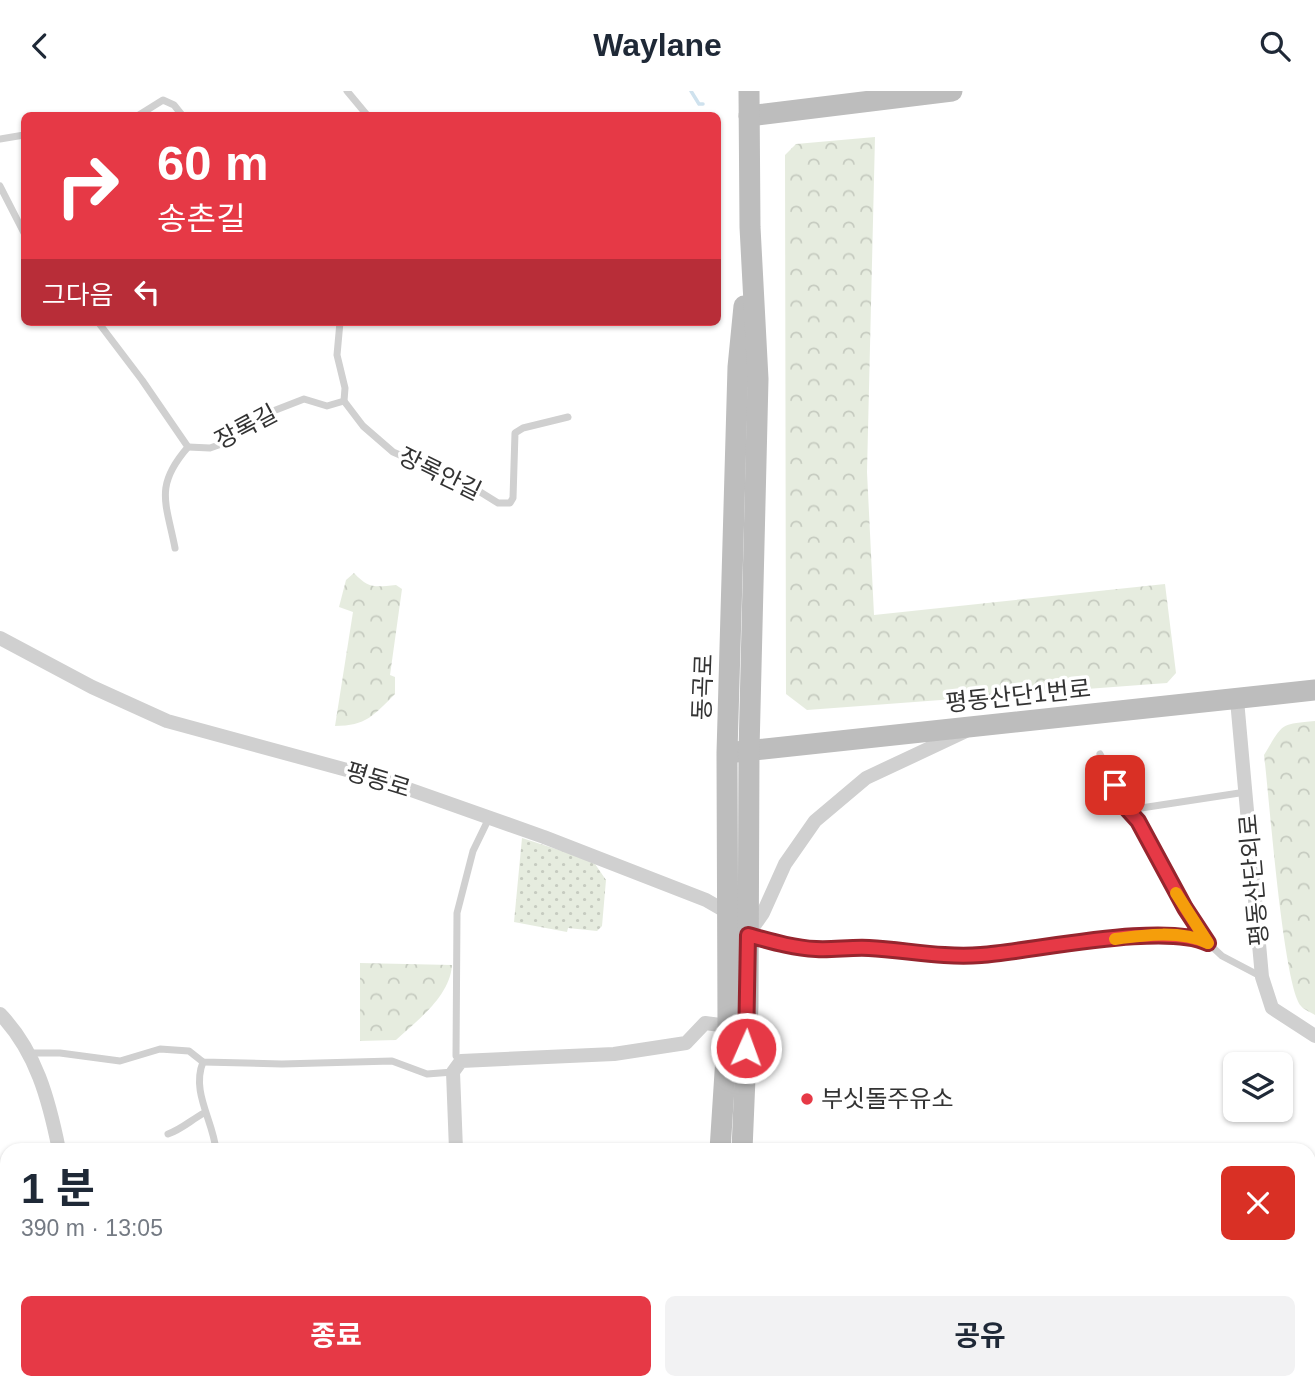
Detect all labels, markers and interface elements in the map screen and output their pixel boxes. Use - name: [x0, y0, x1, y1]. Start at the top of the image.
- icon: back: [21, 27, 59, 65]
- text: Waylane: [593, 27, 722, 63]
- icon: search: [1256, 27, 1294, 65]
- text: 60 m: [157, 136, 269, 190]
- icon: right: [42, 140, 133, 231]
- text: 송촌길: [157, 201, 245, 237]
- icon: left: [128, 273, 166, 311]
- text: 그다음: [42, 280, 114, 310]
- street label: 장록길: [210, 399, 281, 454]
- street label: 장록안길: [395, 442, 486, 505]
- street label: 동곡로: [688, 653, 717, 721]
- street label: 평동산단1번로: [944, 674, 1092, 717]
- pin: [1085, 755, 1145, 815]
- street label: 평동로: [343, 757, 414, 802]
- icon: arrive: [1096, 766, 1134, 804]
- street label: 평동산단외로: [1234, 813, 1273, 947]
- position arrow: [709, 1011, 783, 1085]
- map controls: [1223, 1052, 1293, 1122]
- button: layers: [1223, 1052, 1293, 1122]
- place label: 부싯돌주유소: [821, 1085, 953, 1112]
- marker: 부싯돌주유소: [799, 1091, 815, 1107]
- text: 1 분: [21, 1165, 95, 1212]
- button: close: [1221, 1166, 1295, 1240]
- text: 390 m · 13:05: [21, 1215, 163, 1241]
- button: 종료: [21, 1296, 651, 1376]
- button: 공유: [665, 1296, 1295, 1376]

